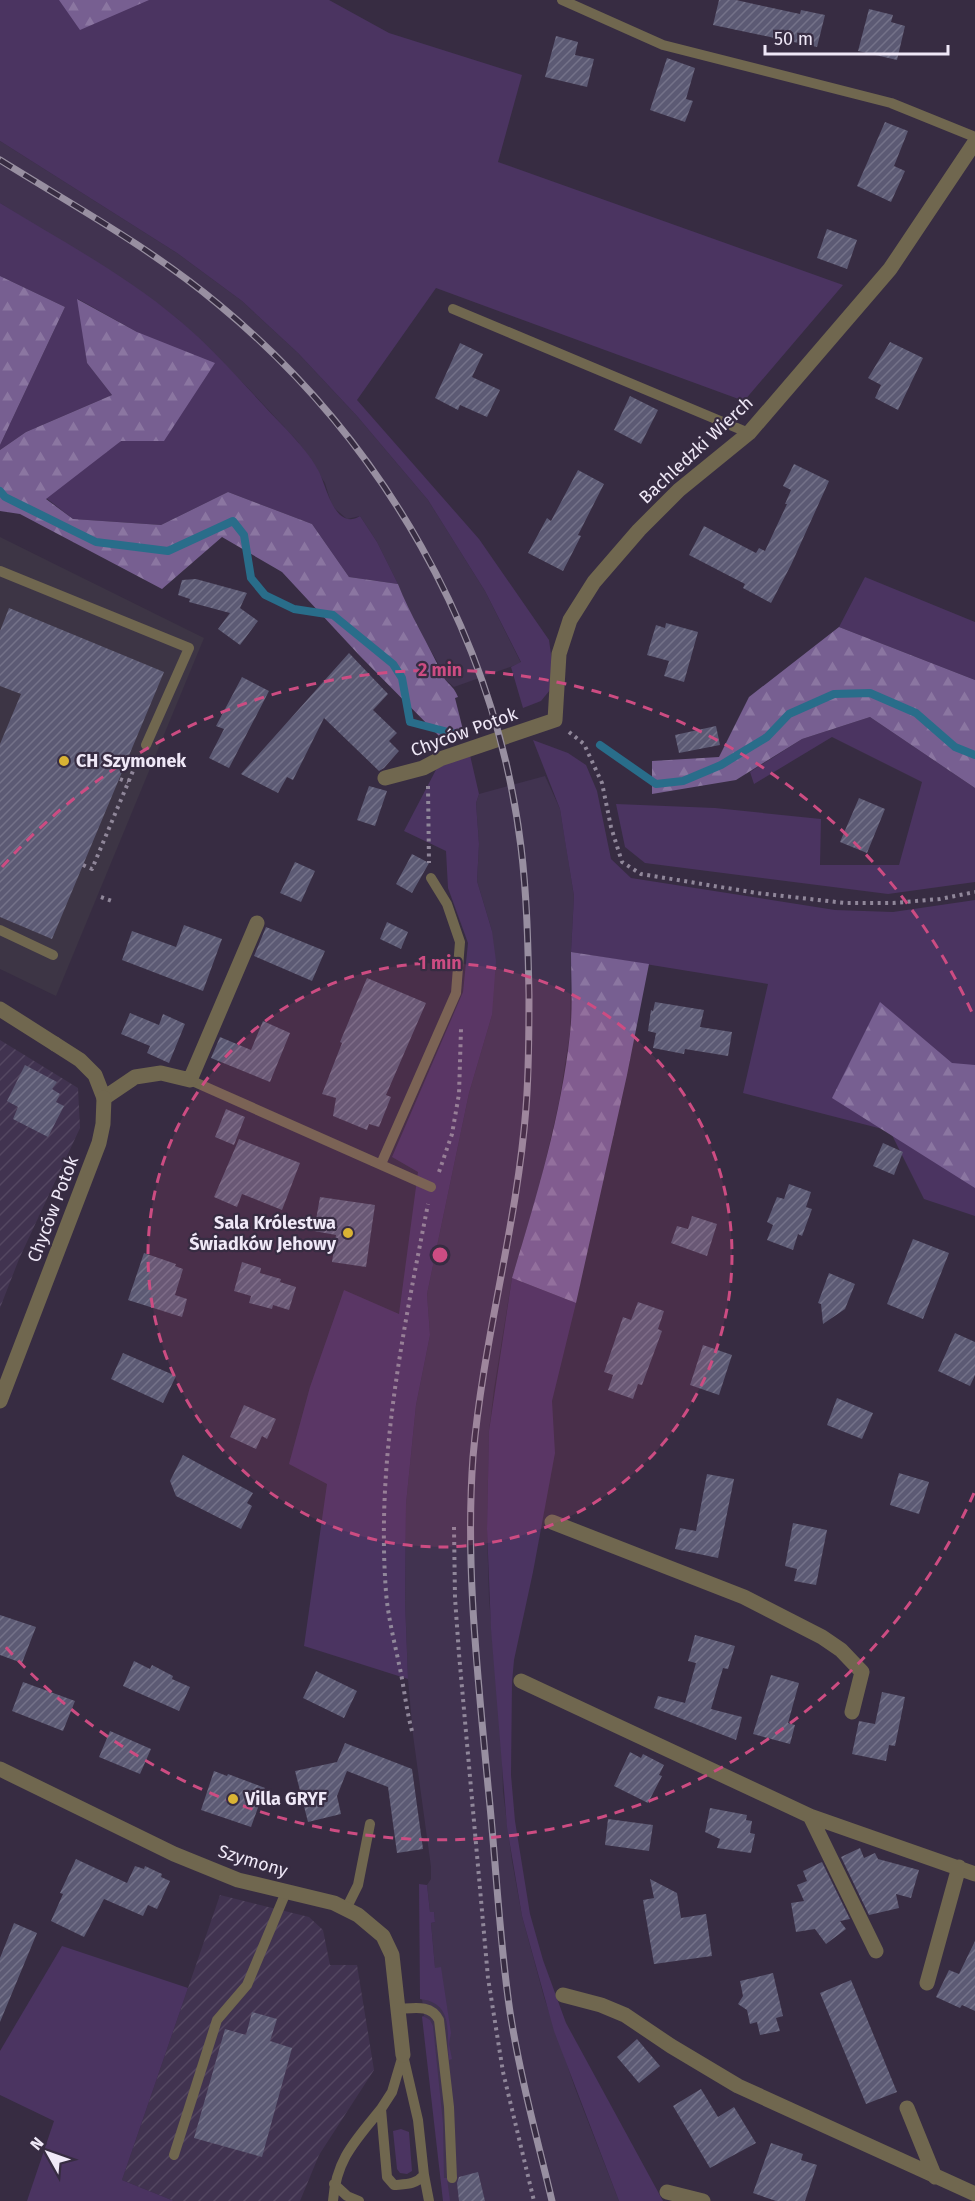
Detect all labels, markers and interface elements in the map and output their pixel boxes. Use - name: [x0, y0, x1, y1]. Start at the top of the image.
- scale bar: [765, 18, 948, 56]
- text: 50 m: [774, 28, 813, 50]
- street label: Bachledzki Wierch: [634, 392, 758, 508]
- text: 2 min: [418, 659, 462, 681]
- street label: Chyców Potok: [408, 702, 521, 761]
- place label: CH Szymonek: [76, 750, 187, 772]
- marker: CH Szymonek: [57, 754, 71, 768]
- text: 1 min: [418, 952, 462, 974]
- street label: Chyców Potok: [23, 1152, 84, 1265]
- place label: Sala Królestwa Świadków Jehowy: [189, 1212, 337, 1255]
- marker: Sala Królestwa Świadków Jehowy: [341, 1226, 355, 1240]
- centre of rings: [430, 1245, 450, 1265]
- place label: Villa GRYF: [244, 1788, 327, 1810]
- marker: Villa GRYF: [226, 1792, 240, 1806]
- street label: Szymony: [216, 1840, 291, 1882]
- north arrow: [18, 2123, 78, 2183]
- text: N: [26, 2134, 48, 2154]

